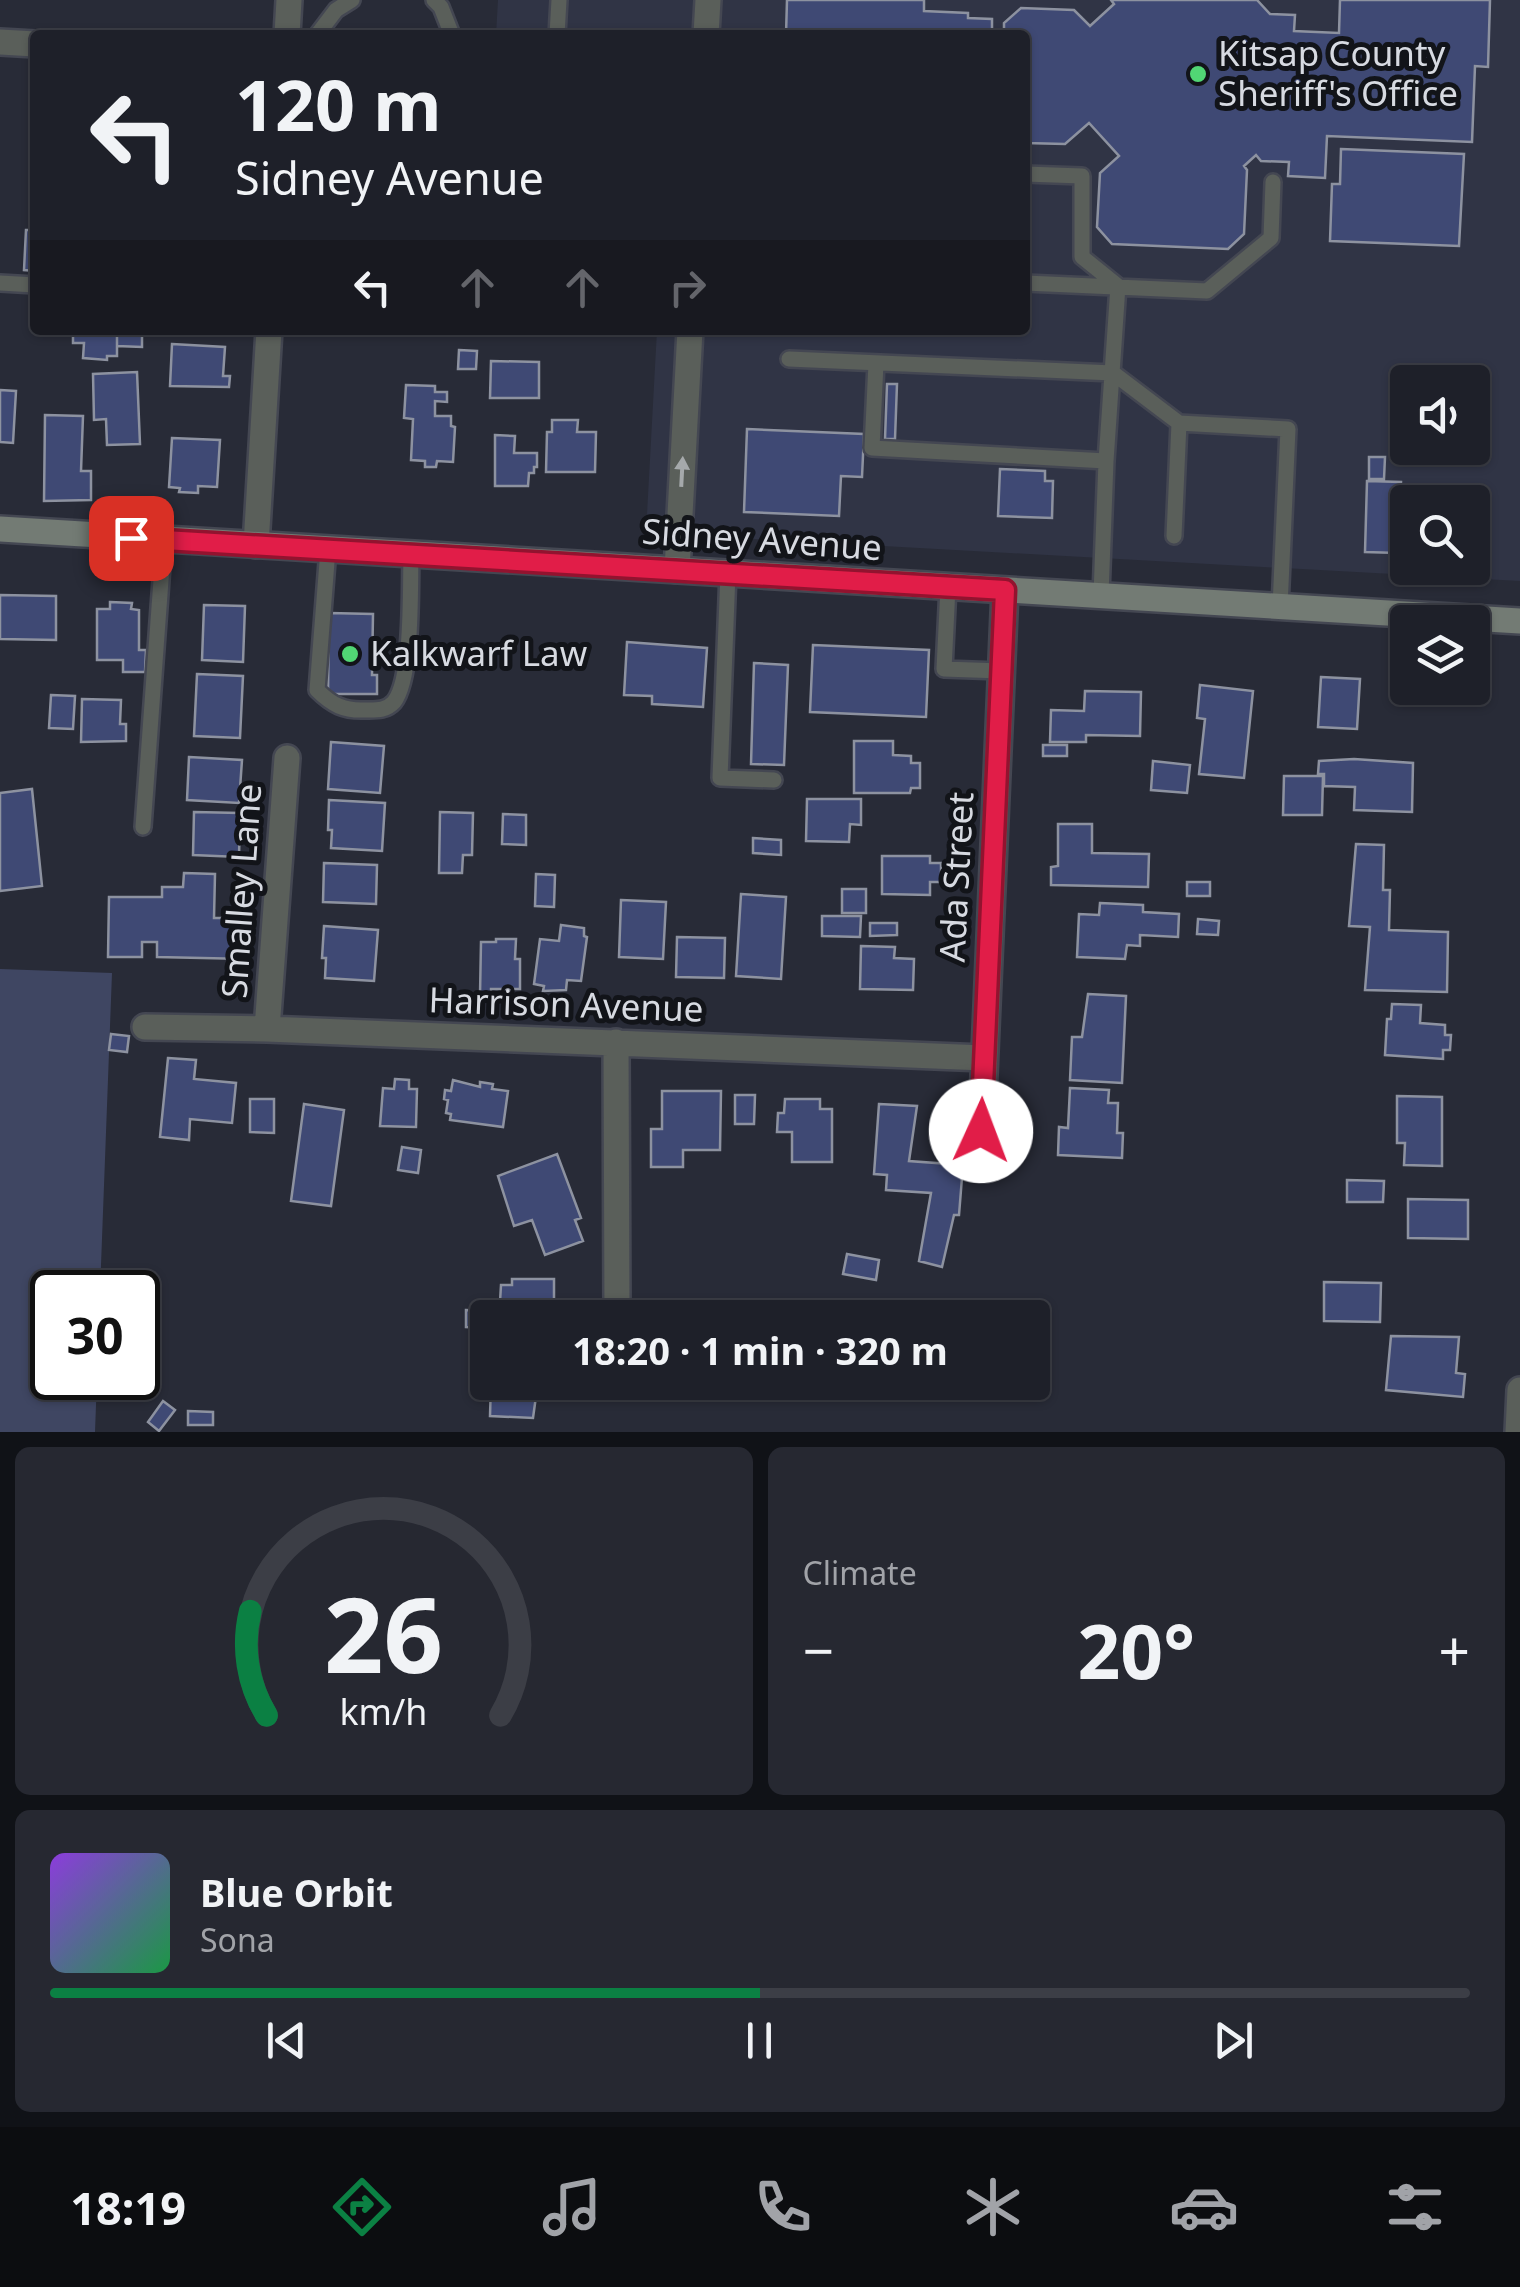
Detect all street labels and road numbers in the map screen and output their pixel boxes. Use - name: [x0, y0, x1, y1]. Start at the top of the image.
- street label: Sidney Avenue: [641, 507, 884, 570]
- street label: Smalley Lane: [210, 782, 271, 1000]
- street label: Ada Street: [928, 791, 983, 963]
- street label: Harrison Avenue: [428, 975, 704, 1032]

